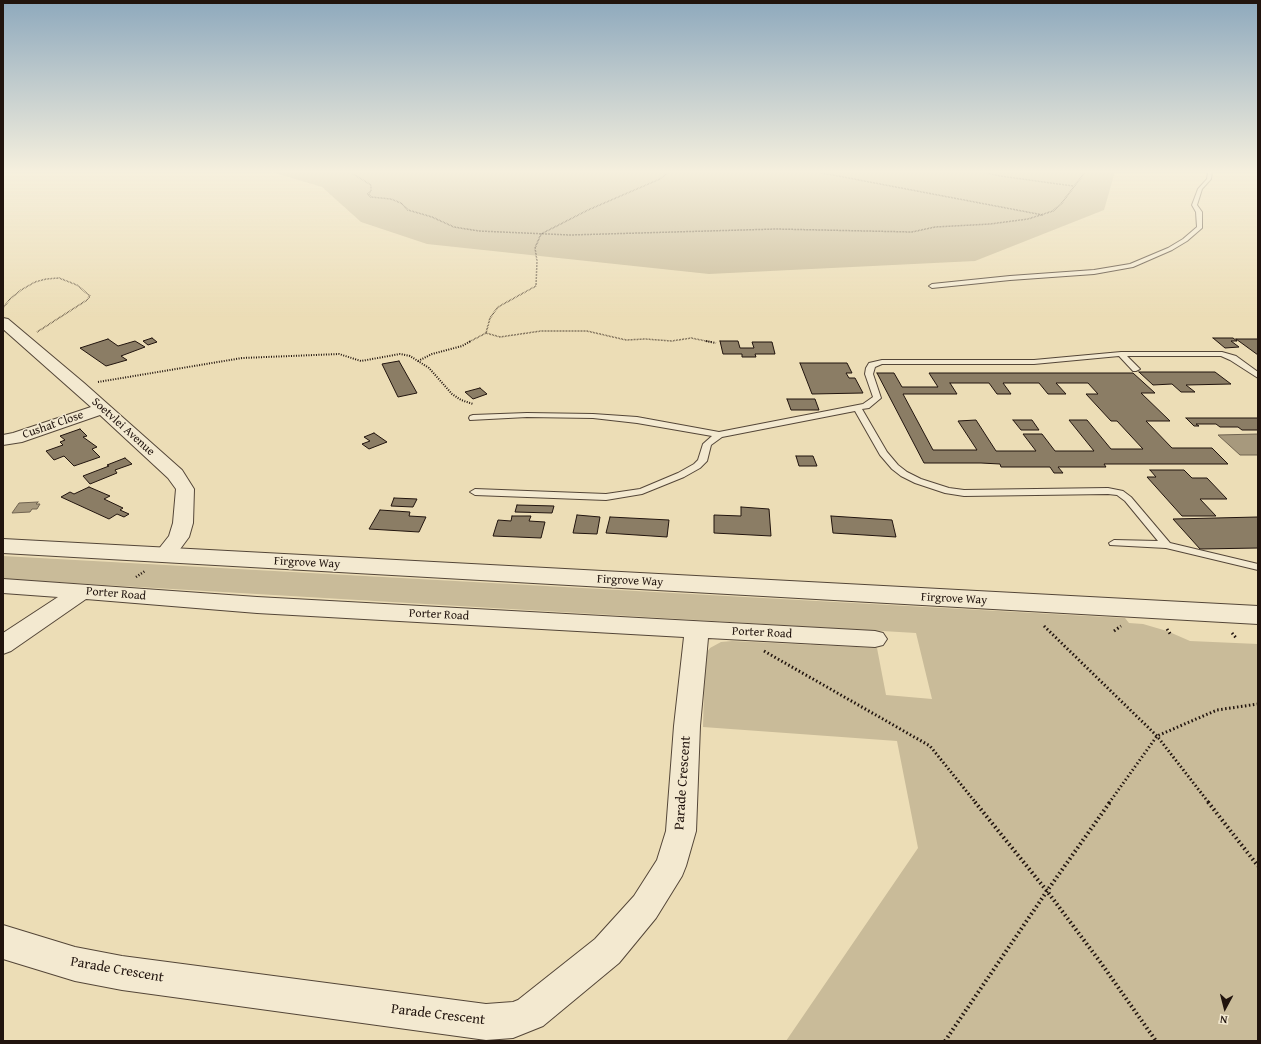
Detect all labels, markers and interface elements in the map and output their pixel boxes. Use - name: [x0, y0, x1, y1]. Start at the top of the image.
- street label: Soetvlei Avenue: [89, 395, 157, 459]
- street label: Cushat Close: [21, 408, 85, 442]
- street label: Firgrove Way: [274, 554, 340, 572]
- street label: Firgrove Way: [597, 572, 663, 590]
- street label: Porter Road: [85, 584, 147, 604]
- street label: Firgrove Way: [921, 590, 987, 608]
- street label: Porter Road: [409, 606, 469, 624]
- street label: Porter Road: [732, 624, 792, 642]
- street label: Parade Crescent: [671, 735, 695, 831]
- street label: Parade Crescent: [69, 954, 165, 986]
- north arrow: [1205, 988, 1245, 1028]
- street label: Parade Crescent: [390, 1001, 486, 1029]
- text: N: [1219, 1012, 1228, 1028]

